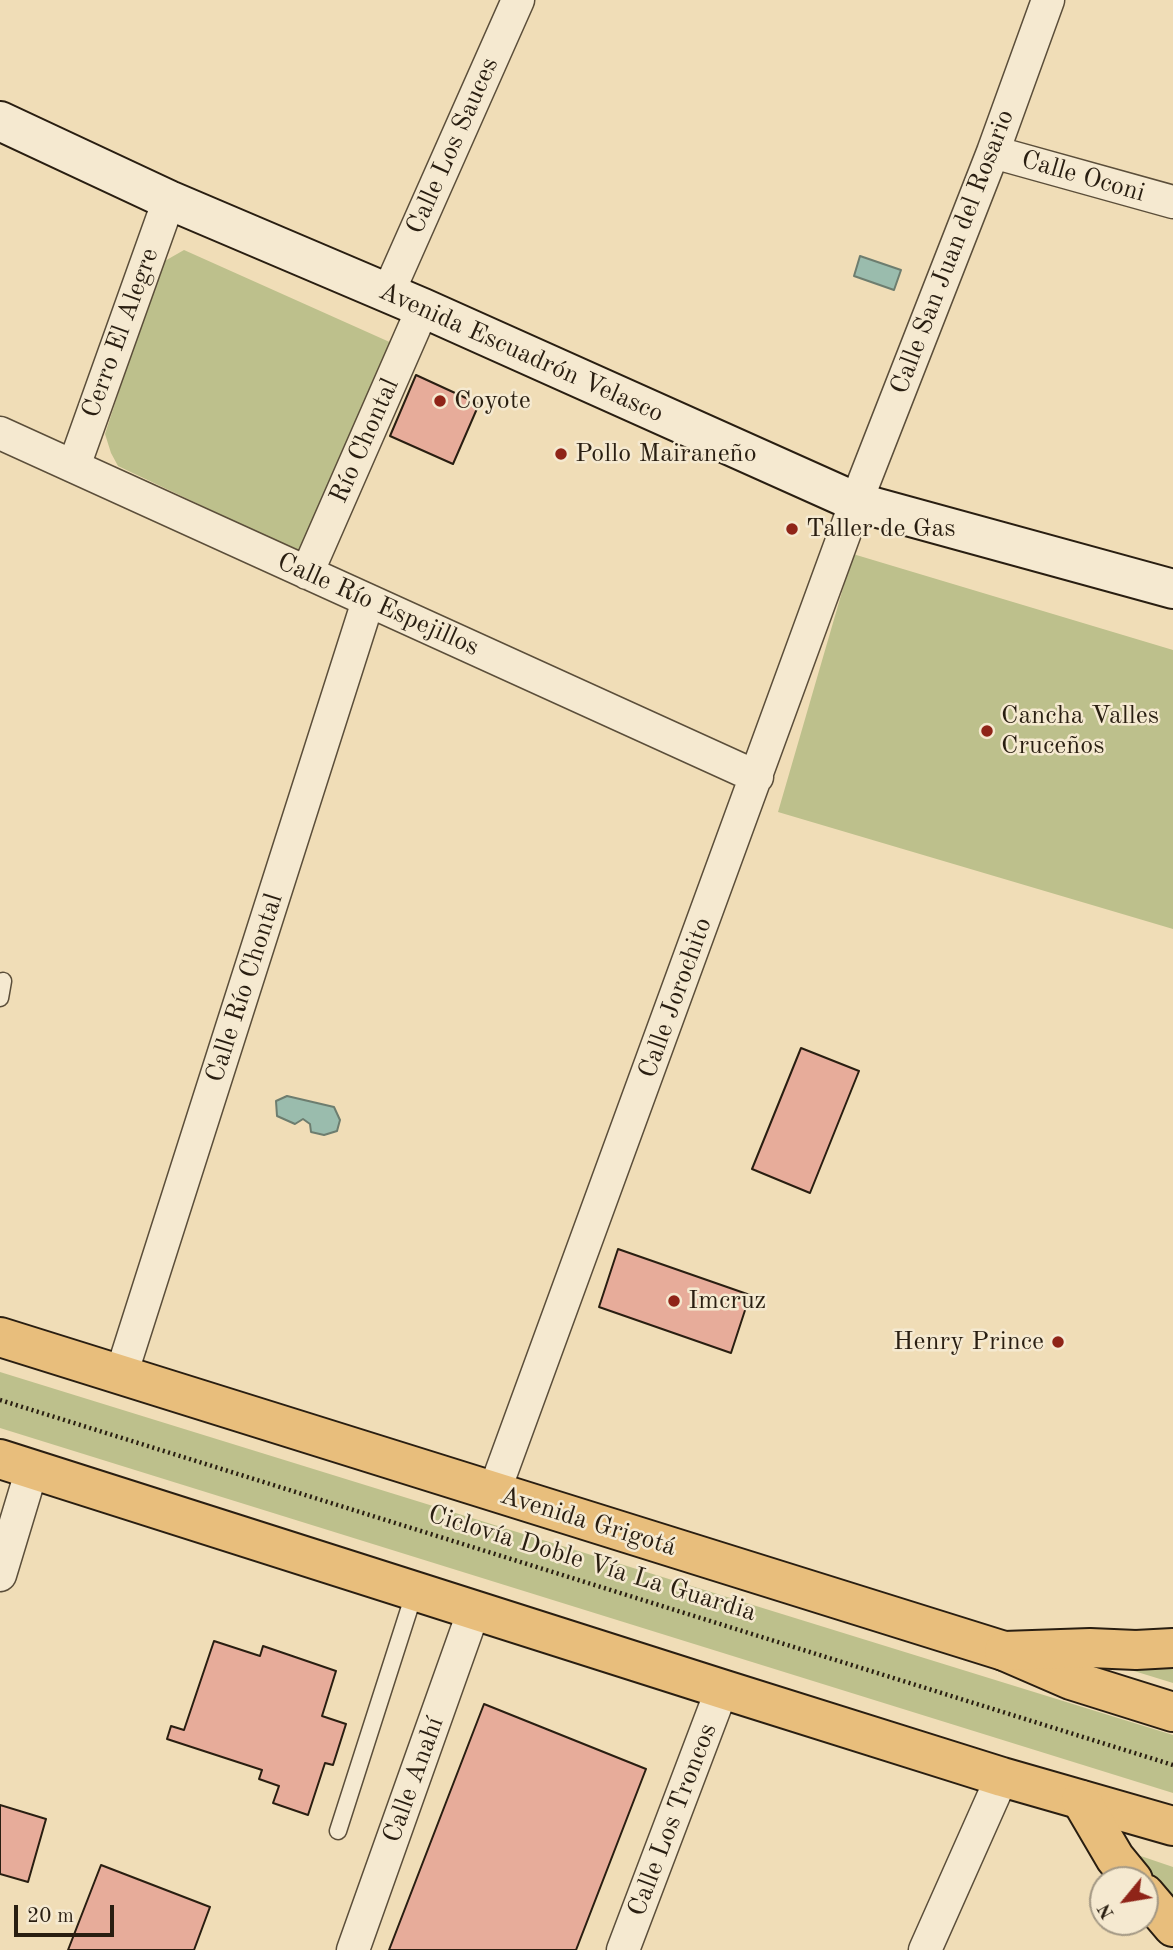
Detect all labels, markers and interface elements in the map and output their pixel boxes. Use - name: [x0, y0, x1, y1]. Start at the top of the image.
- street label: Calle Los Sauces: [400, 53, 506, 239]
- street label: Calle San Juan del Rosario: [884, 105, 1022, 399]
- street label: Calle Oconi: [1018, 144, 1148, 210]
- street label: Cerro El Alegre: [76, 244, 166, 422]
- street label: Avenida Escuadrón Velasco: [374, 276, 668, 430]
- street label: Río Chontal: [324, 374, 406, 508]
- place label: Coyote: [454, 385, 531, 417]
- marker: Coyote: [432, 393, 448, 409]
- place label: Pollo Mairaneño: [575, 438, 757, 470]
- marker: Pollo Mairaneño: [553, 446, 569, 462]
- place label: Taller de Gas: [806, 513, 956, 545]
- marker: Taller de Gas: [784, 521, 800, 537]
- street label: Calle Río Espejillos: [272, 547, 484, 663]
- place label: Cancha Valles Cruceños: [1001, 700, 1159, 762]
- marker: Cancha Valles Cruceños: [979, 723, 995, 739]
- street label: Calle Río Chontal: [200, 890, 290, 1086]
- street label: Calle Jorochito: [633, 913, 719, 1083]
- place label: Imcruz: [688, 1285, 766, 1317]
- marker: Imcruz: [666, 1293, 682, 1309]
- place label: Henry Prince: [893, 1326, 1044, 1358]
- marker: Henry Prince: [1050, 1334, 1066, 1350]
- street label: Avenida Grigotá: [496, 1480, 680, 1564]
- street label: Ciclovía Doble Vía La Guardia: [424, 1499, 760, 1629]
- street label: Calle Anahí: [377, 1713, 451, 1847]
- street label: Calle Los Troncos: [622, 1719, 724, 1921]
- north arrow: [1089, 1866, 1159, 1936]
- scale bar: [18, 1890, 117, 1934]
- text: N: [1095, 1900, 1119, 1922]
- text: 20 m: [27, 1906, 74, 1927]

